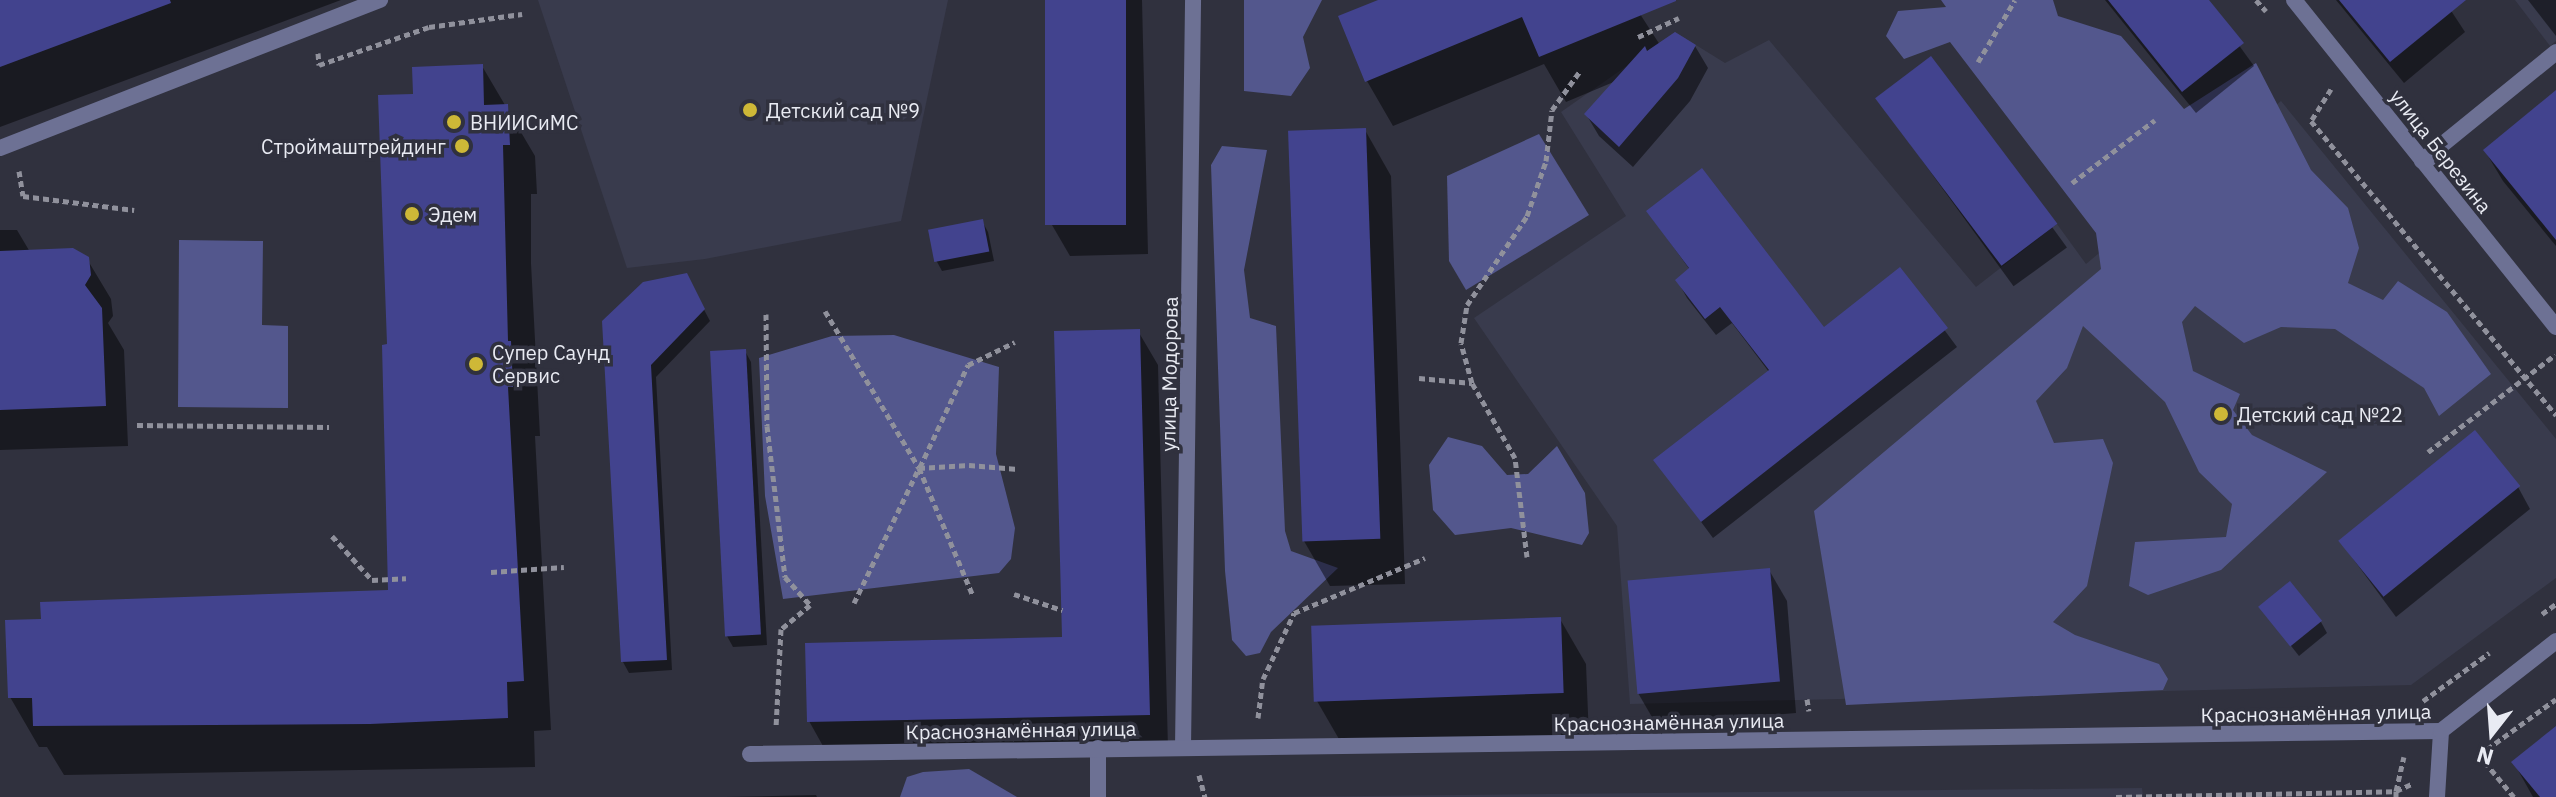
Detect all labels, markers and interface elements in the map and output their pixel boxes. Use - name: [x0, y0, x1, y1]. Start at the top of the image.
- street label: улица Березина: [2385, 84, 2497, 218]
- place label: Детский сад №9: [766, 98, 920, 122]
- marker: Детский сад №9: [741, 101, 759, 119]
- place label: ВНИИСиМС: [470, 110, 578, 134]
- marker: ВНИИСиМС: [445, 113, 463, 131]
- place label: Строймаштрейдинг: [261, 134, 446, 158]
- marker: Строймаштрейдинг: [453, 137, 471, 155]
- place label: Эдем: [428, 202, 477, 226]
- marker: Эдем: [403, 205, 421, 223]
- street label: улица Модорова: [1156, 296, 1182, 452]
- place label: Супер Саунд Сервис: [492, 340, 610, 387]
- marker: Супер Саунд Сервис: [467, 355, 485, 373]
- place label: Детский сад №22: [2237, 402, 2403, 426]
- marker: Детский сад №22: [2212, 405, 2230, 423]
- north arrow: [2452, 693, 2532, 773]
- street label: Краснознамённая улица: [2200, 699, 2432, 727]
- street label: Краснознамённая улица: [1553, 708, 1785, 736]
- street label: Краснознамённая улица: [905, 716, 1137, 744]
- text: N: [2473, 740, 2497, 773]

